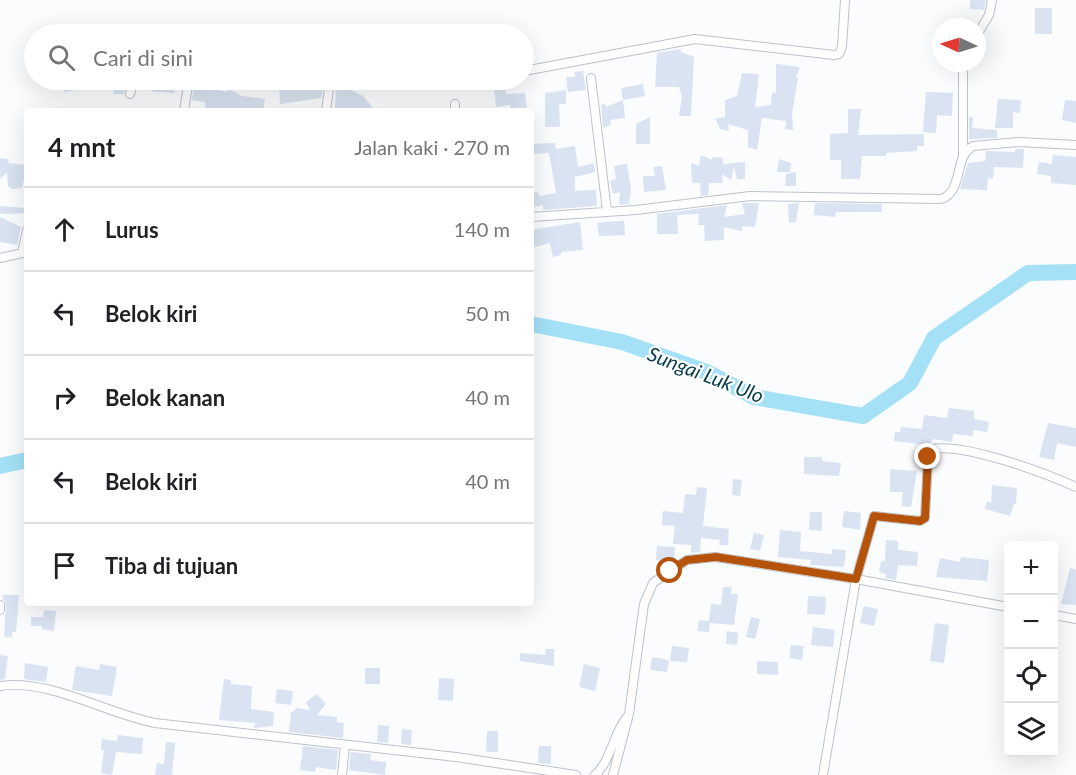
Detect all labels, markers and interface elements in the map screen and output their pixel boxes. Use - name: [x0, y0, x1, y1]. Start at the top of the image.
- north arrow: [932, 18, 986, 72]
- search box: [24, 24, 534, 90]
- icon: search: [45, 41, 78, 74]
- text: Cari di sini: [93, 44, 193, 71]
- text: 4 mnt: [48, 131, 115, 163]
- text: Jalan kaki · 270 m: [354, 135, 510, 159]
- icon: ahead: [48, 213, 81, 246]
- text: Lurus: [105, 216, 159, 243]
- text: 140 m: [454, 217, 510, 241]
- icon: left: [48, 297, 81, 330]
- text: Belok kiri: [105, 300, 197, 327]
- text: 50 m: [465, 301, 510, 325]
- water label: Sungai Luk Ulo: [645, 341, 767, 407]
- icon: right: [48, 381, 81, 414]
- text: Belok kanan: [105, 384, 225, 411]
- text: 40 m: [465, 385, 510, 409]
- route end: [914, 443, 940, 469]
- icon: left: [48, 465, 81, 498]
- text: Belok kiri: [105, 468, 197, 495]
- text: 40 m: [465, 469, 510, 493]
- map controls: [1004, 541, 1058, 757]
- button: +: [1004, 541, 1058, 595]
- icon: arrive: [48, 549, 81, 582]
- text: Tiba di tujuan: [105, 552, 238, 579]
- route start: [656, 557, 682, 583]
- button: −: [1004, 595, 1058, 649]
- button: locate: [1004, 649, 1058, 703]
- button: layers: [1004, 703, 1058, 757]

